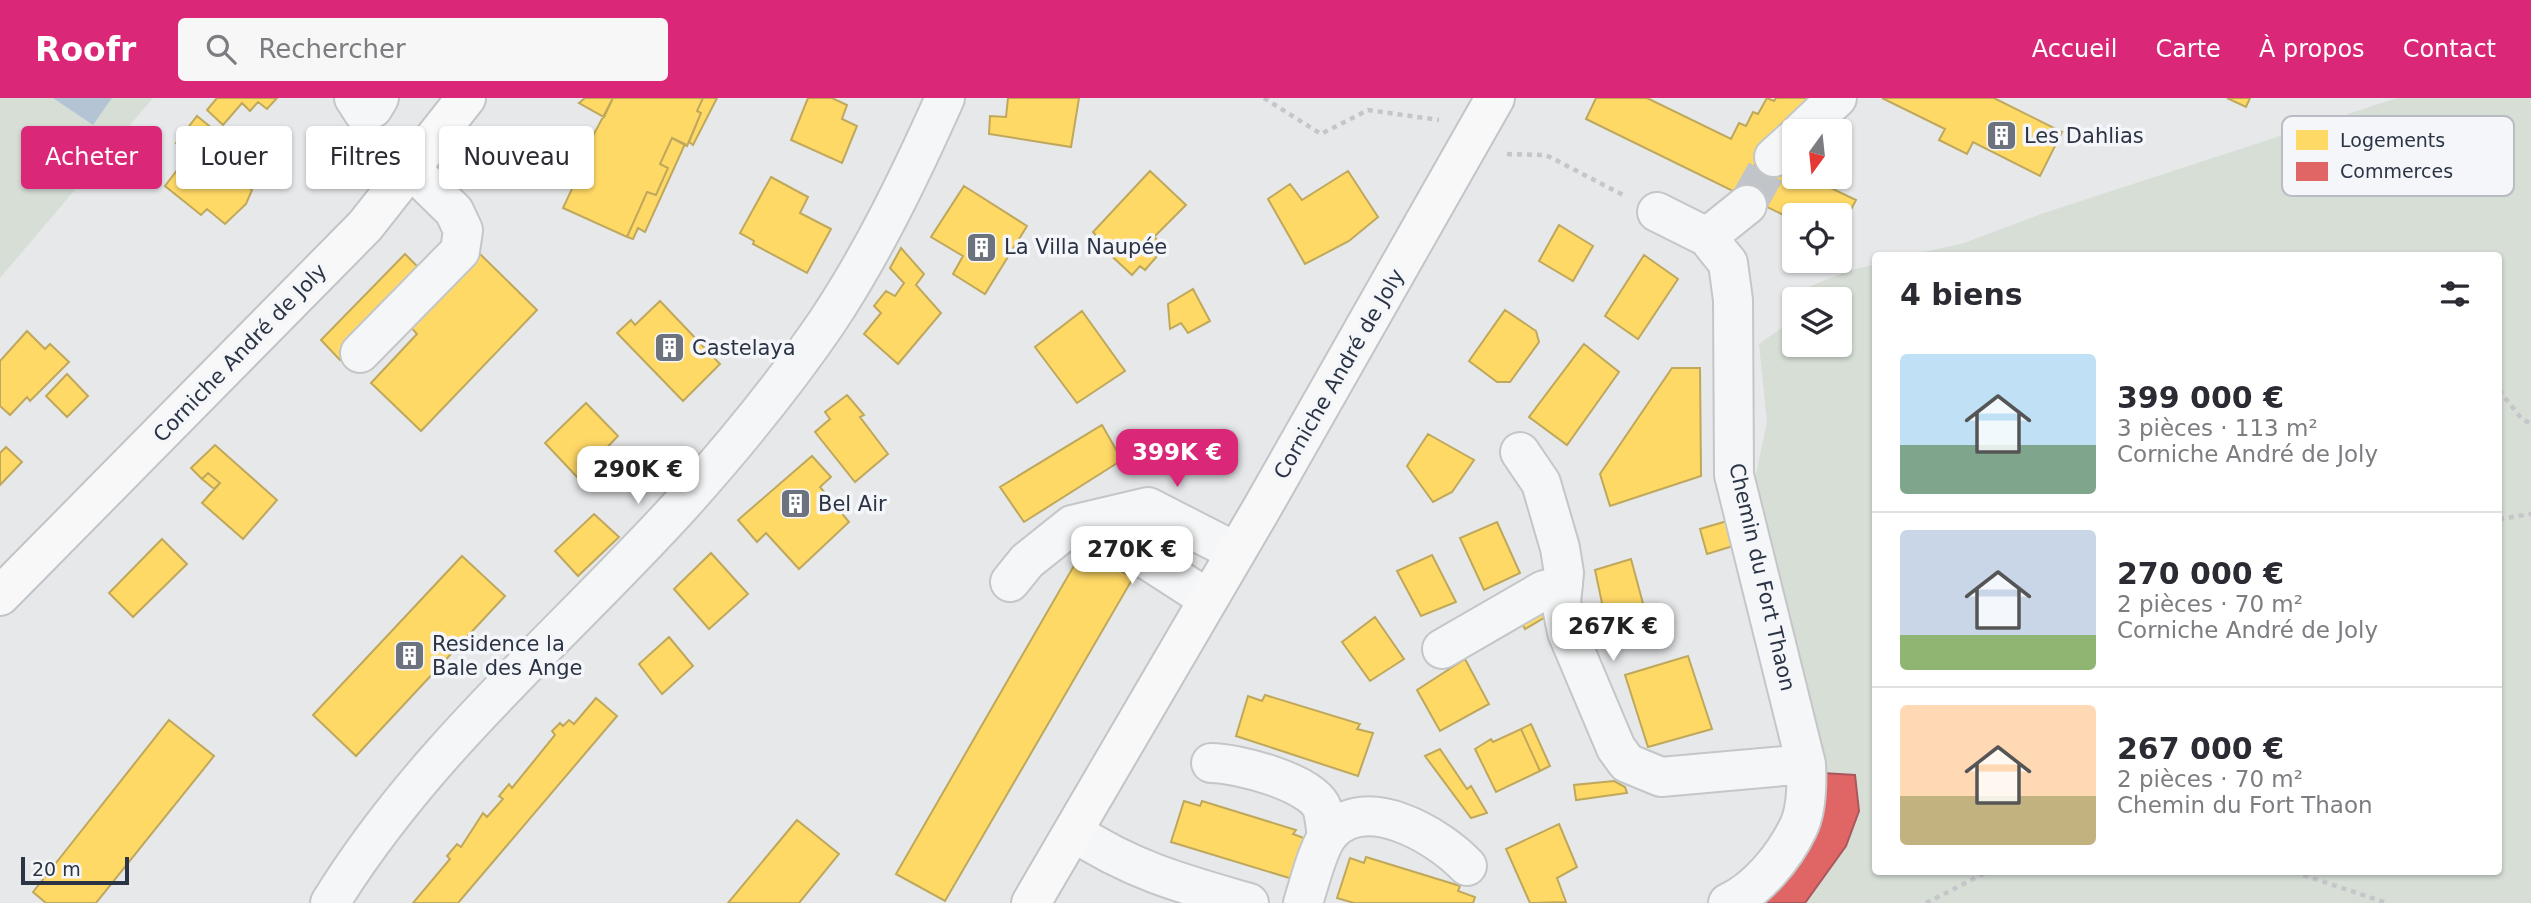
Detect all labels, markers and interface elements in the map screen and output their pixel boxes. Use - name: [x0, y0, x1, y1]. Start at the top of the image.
- search box: [178, 18, 668, 81]
- text: Roofr: [35, 30, 136, 69]
- icon: search: [202, 30, 240, 68]
- text: Rechercher: [258, 34, 406, 64]
- text: Accueil: [2032, 35, 2117, 63]
- text: Carte: [2155, 35, 2221, 63]
- text: À propos: [2259, 35, 2365, 63]
- text: Contact: [2403, 35, 2496, 63]
- legend: [2282, 116, 2514, 196]
- north arrow: [1782, 119, 1852, 189]
- map controls: [1782, 119, 1852, 357]
- building icon: Les Dahlias: [1984, 119, 2018, 153]
- place label: Les Dahlias: [2024, 124, 2144, 148]
- chip: Acheter: [21, 126, 162, 189]
- chip: Louer: [176, 126, 292, 189]
- chip: Filtres: [306, 126, 425, 189]
- chip: Nouveau: [439, 126, 594, 189]
- text: Logements: [2340, 129, 2445, 151]
- text: Commerces: [2340, 160, 2453, 182]
- button: locate: [1782, 203, 1852, 273]
- building icon: La Villa Naupée: [964, 230, 998, 264]
- place label: La Villa Naupée: [1004, 235, 1167, 259]
- street label: Corniche André de Joly: [149, 259, 331, 447]
- street label: Corniche André de Joly: [1269, 265, 1409, 483]
- icon: filters: [2436, 275, 2474, 313]
- text: 4 biens: [1900, 277, 2023, 312]
- button: layers: [1782, 287, 1852, 357]
- building icon: Castelaya: [652, 331, 686, 365]
- place label: Castelaya: [692, 336, 796, 360]
- text: 399 000 €: [2117, 380, 2284, 415]
- icon: home: [1956, 382, 2040, 466]
- text: 3 pièces · 113 m²: [2117, 415, 2318, 441]
- pin: 399K €: [1120, 430, 1234, 489]
- text: 399K €: [1132, 439, 1222, 465]
- text: Corniche André de Joly: [2117, 441, 2378, 467]
- pin: 290K €: [581, 446, 695, 506]
- text: 290K €: [593, 456, 683, 482]
- street label: Chemin du Fort Thaon: [1724, 461, 1800, 693]
- building icon: Bel Air: [778, 487, 812, 521]
- place label: Bel Air: [818, 492, 887, 516]
- pin: 270K €: [1075, 526, 1189, 586]
- text: 270K €: [1087, 536, 1177, 562]
- text: 270 000 €: [2117, 556, 2284, 591]
- icon: home: [1956, 558, 2040, 642]
- text: 2 pièces · 70 m²: [2117, 591, 2303, 617]
- pin: 267K €: [1556, 603, 1670, 663]
- text: 267K €: [1568, 613, 1658, 639]
- text: Corniche André de Joly: [2117, 617, 2378, 643]
- place label: Residence la Bale des Ange: [432, 632, 583, 680]
- building icon: Residence la Bale des Ange: [392, 639, 426, 673]
- text: 267 000 €: [2117, 731, 2284, 766]
- icon: home: [1956, 733, 2040, 817]
- text: 2 pièces · 70 m²: [2117, 766, 2303, 792]
- text: Chemin du Fort Thaon: [2117, 792, 2373, 818]
- scale bar: [21, 854, 130, 886]
- text: 20 m: [32, 858, 81, 880]

